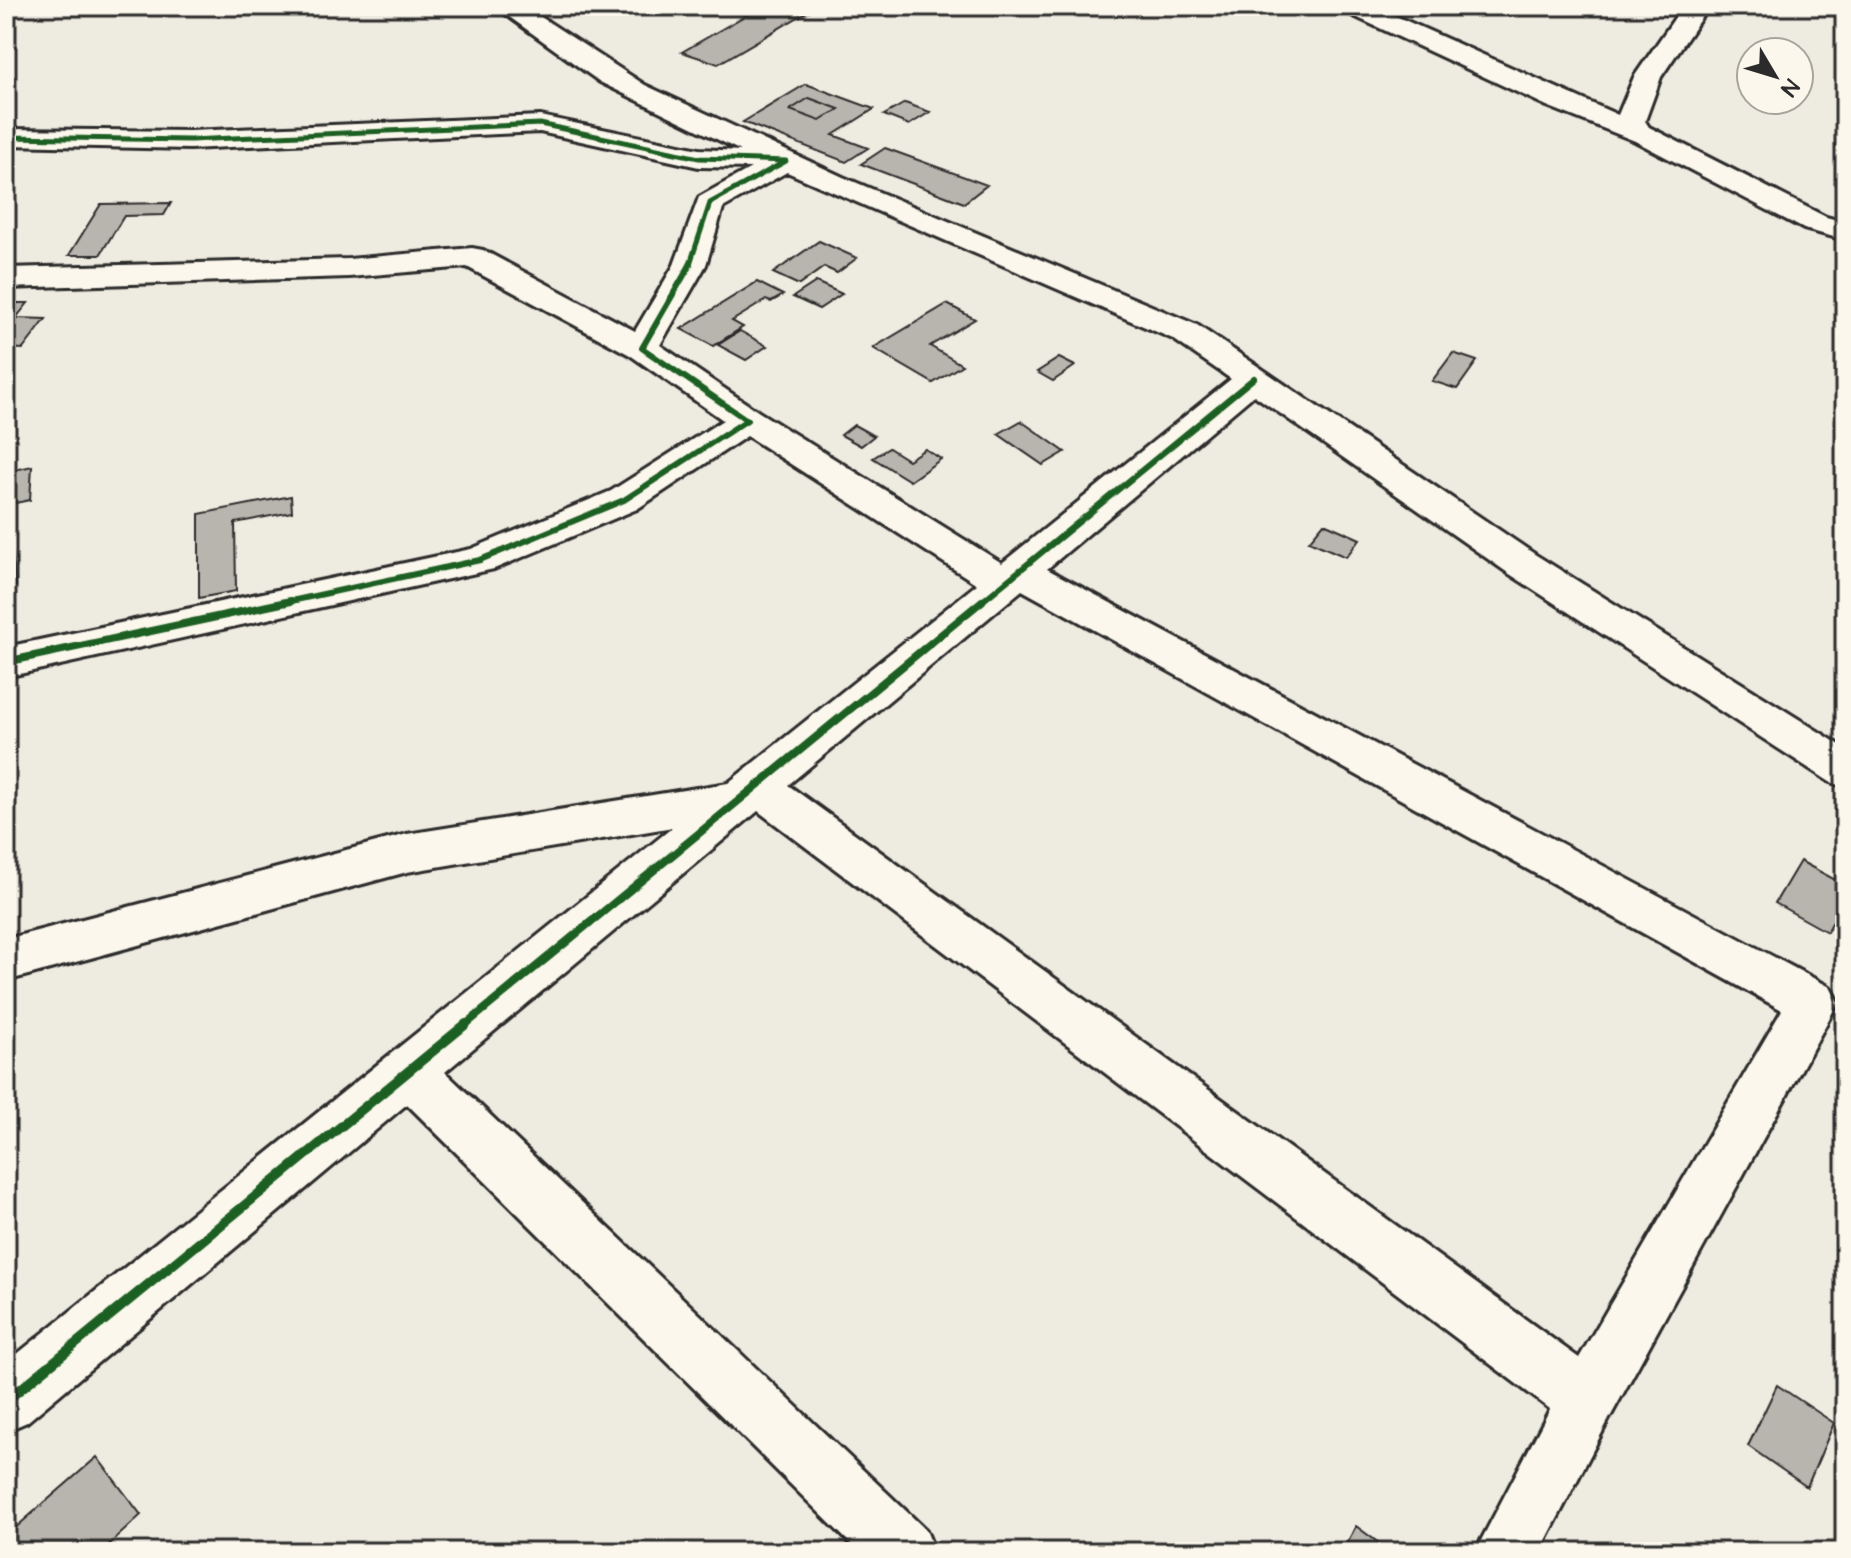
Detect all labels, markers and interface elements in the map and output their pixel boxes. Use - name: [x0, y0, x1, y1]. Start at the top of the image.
- north arrow: [1735, 36, 1815, 116]
- text: N: [1773, 72, 1806, 103]

